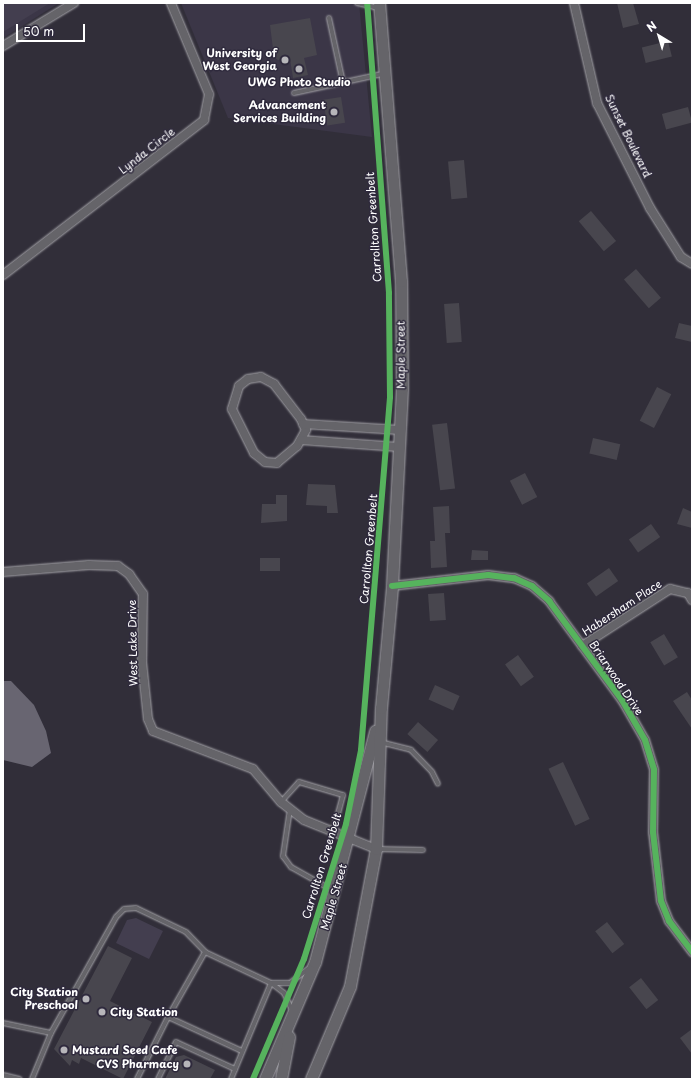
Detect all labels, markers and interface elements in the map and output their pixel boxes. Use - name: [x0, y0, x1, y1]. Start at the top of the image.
- scale bar: [18, 16, 87, 42]
- north arrow: [639, 16, 679, 56]
- text: N: [643, 17, 660, 36]
- text: 50 m: [23, 22, 54, 40]
- place label: University of West Georgia: [202, 47, 277, 73]
- marker: University of West Georgia: [280, 55, 290, 65]
- marker: UWG Photo Studio: [294, 64, 304, 74]
- place label: UWG Photo Studio: [247, 75, 351, 89]
- street label: Sunset Boulevard: [602, 92, 654, 180]
- place label: Advancement Services Building: [232, 99, 326, 125]
- marker: Advancement Services Building: [329, 107, 339, 117]
- street label: Lynda Circle: [117, 125, 177, 177]
- street label: Carrollton Greenbelt: [364, 171, 384, 283]
- street label: Maple Street: [394, 321, 408, 389]
- street label: Carrollton Greenbelt: [358, 493, 380, 605]
- street label: Habersham Place: [580, 577, 664, 639]
- street label: West Lake Drive: [126, 600, 140, 686]
- street label: Briarwood Drive: [586, 638, 646, 718]
- street label: Carrollton Greenbelt: [300, 811, 344, 921]
- street label: Maple Street: [318, 862, 350, 932]
- place label: City Station Preschool: [10, 986, 78, 1012]
- marker: City Station Preschool: [81, 994, 91, 1004]
- place label: City Station: [110, 1005, 178, 1019]
- marker: City Station: [97, 1007, 107, 1017]
- place label: Mustard Seed Cafe: [72, 1043, 179, 1057]
- marker: Mustard Seed Cafe: [59, 1045, 69, 1055]
- place label: CVS Pharmacy: [95, 1057, 179, 1071]
- marker: CVS Pharmacy: [182, 1059, 192, 1069]

